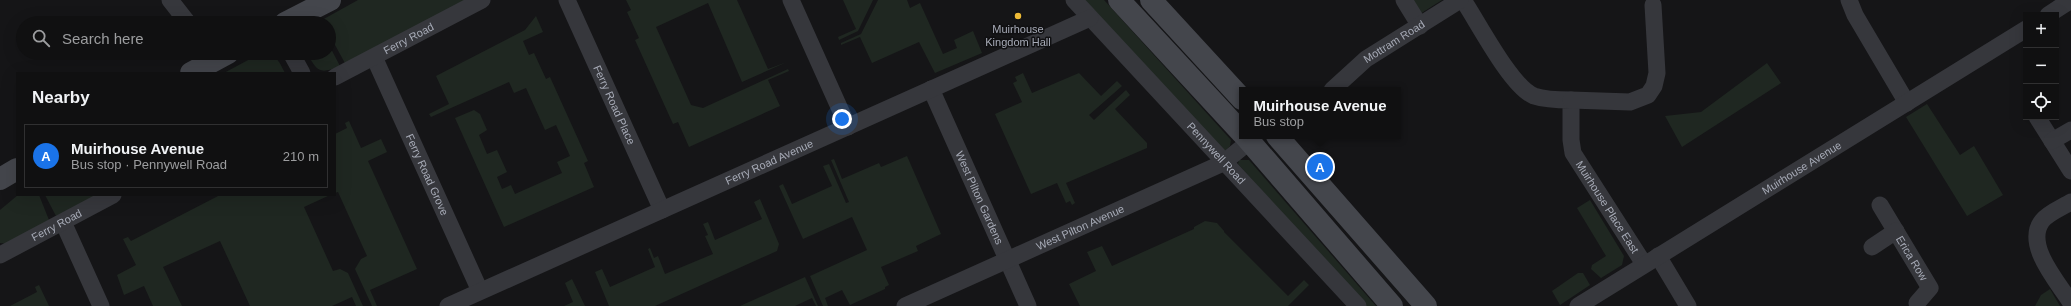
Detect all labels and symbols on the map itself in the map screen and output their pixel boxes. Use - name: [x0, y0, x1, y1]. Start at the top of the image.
- marker: Muirhouse Kingdom Hall: [1013, 11, 1023, 21]
- street label: Mottram Road: [1361, 18, 1427, 65]
- street label: Ferry Road: [381, 20, 436, 57]
- place label: Muirhouse Kingdom Hall: [985, 23, 1051, 48]
- street label: Ferry Road Place: [591, 63, 638, 146]
- your location: [832, 109, 852, 129]
- street label: Pennywell Road: [1185, 120, 1248, 186]
- street label: Ferry Road Grove: [404, 132, 451, 217]
- street label: Ferry Road Avenue: [724, 137, 815, 187]
- street label: Muirhouse Avenue: [1760, 139, 1844, 197]
- street label: West Pilton Gardens: [954, 149, 1006, 247]
- pin: A: [1307, 152, 1333, 182]
- street label: Muirhouse Place East: [1574, 159, 1641, 255]
- street label: West Pilton Avenue: [1034, 202, 1126, 252]
- street label: Ferry Road: [29, 207, 84, 243]
- street label: Erica Row: [1894, 234, 1930, 283]

